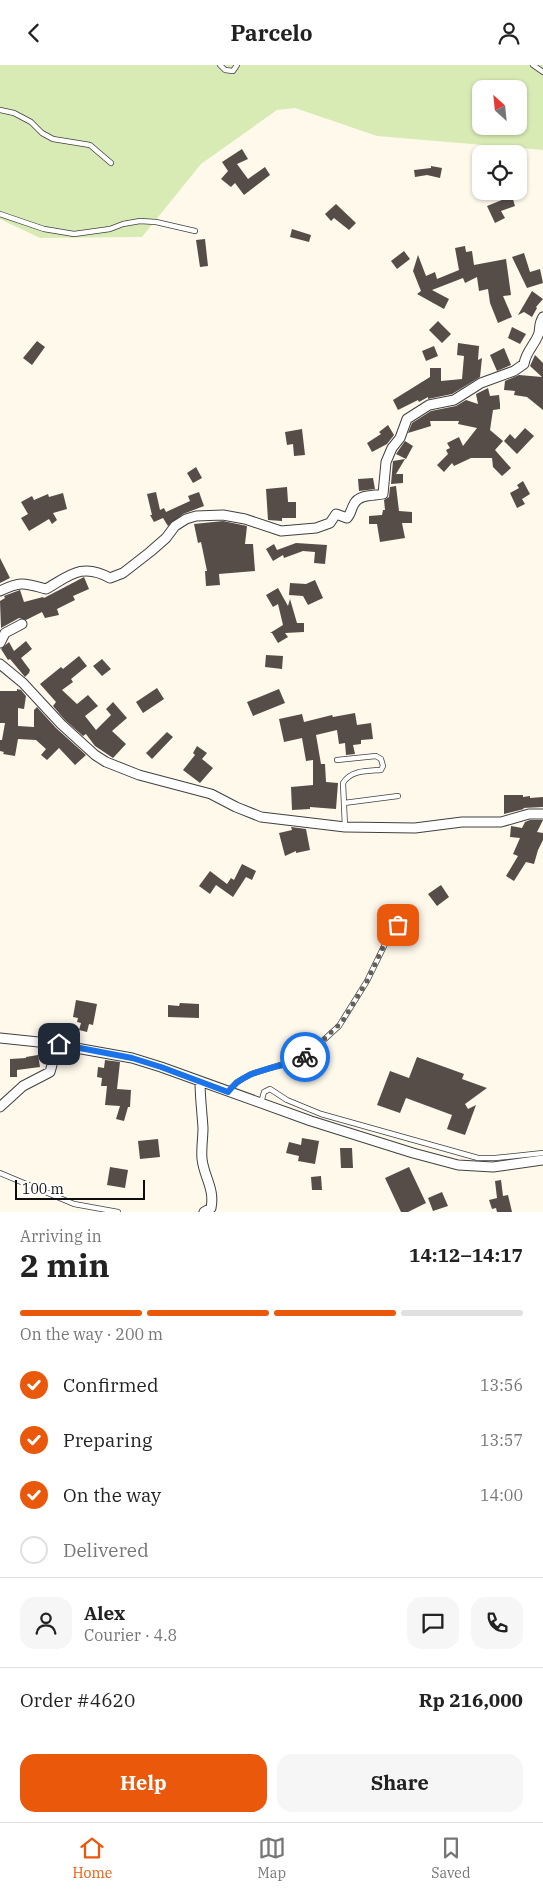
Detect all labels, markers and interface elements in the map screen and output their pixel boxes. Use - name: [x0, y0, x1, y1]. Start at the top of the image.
- text: Parcelo: [230, 18, 313, 47]
- icon: back: [20, 19, 48, 47]
- icon: person: [495, 19, 523, 47]
- north arrow: [472, 80, 528, 135]
- map controls: [472, 80, 527, 200]
- button: locate: [472, 145, 527, 200]
- pin: [377, 904, 419, 946]
- icon: bag: [384, 911, 412, 939]
- pin: [38, 1023, 80, 1065]
- icon: home: [45, 1030, 73, 1058]
- courier: [280, 1032, 330, 1082]
- icon: bike: [291, 1043, 319, 1071]
- scale bar: [15, 1177, 145, 1200]
- text: 100 m: [22, 1180, 64, 1198]
- text: Arriving in: [20, 1226, 102, 1246]
- text: 14:12–14:17: [409, 1243, 523, 1267]
- text: 2 min: [20, 1244, 110, 1286]
- text: On the way · 200 m: [20, 1324, 163, 1344]
- icon: check: [20, 1371, 48, 1399]
- text: Confirmed: [63, 1373, 158, 1397]
- text: 13:56: [480, 1375, 523, 1395]
- icon: check: [20, 1426, 48, 1454]
- text: Preparing: [63, 1428, 152, 1452]
- text: 13:57: [480, 1430, 523, 1450]
- icon: check: [20, 1481, 48, 1509]
- text: On the way: [63, 1483, 161, 1507]
- text: 14:00: [480, 1485, 523, 1505]
- text: Delivered: [63, 1538, 149, 1562]
- button: person: [20, 1597, 72, 1649]
- button: chat: [407, 1597, 459, 1649]
- button: phone: [471, 1597, 523, 1649]
- text: Alex: [84, 1601, 125, 1625]
- text: Courier · 4.8: [84, 1625, 177, 1645]
- text: Order #4620: [20, 1688, 135, 1712]
- text: Rp 216,000: [419, 1688, 523, 1712]
- button: Help: [20, 1754, 267, 1812]
- button: Share: [277, 1754, 523, 1812]
- tab: Home: [73, 1834, 112, 1882]
- tab: Map: [258, 1834, 286, 1882]
- tab: Saved: [431, 1834, 470, 1882]

